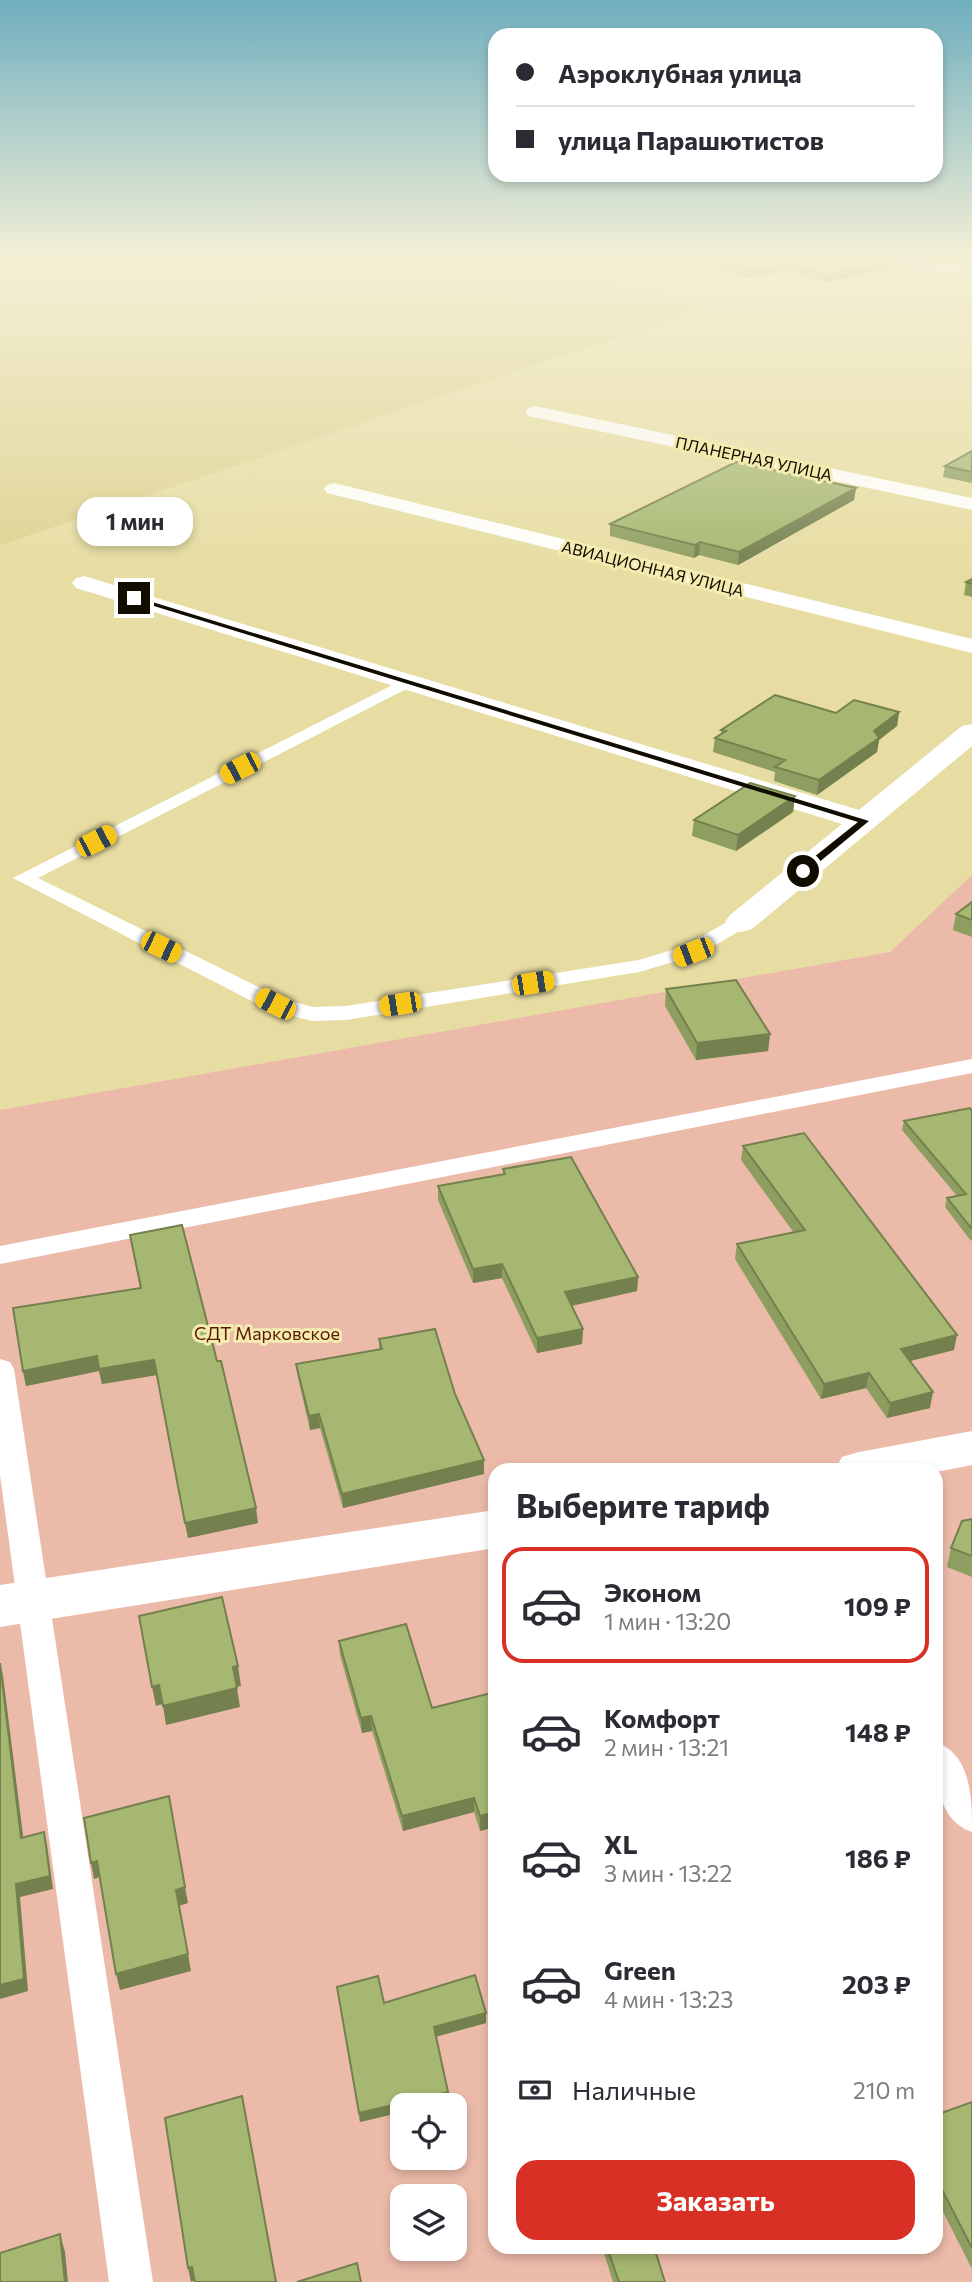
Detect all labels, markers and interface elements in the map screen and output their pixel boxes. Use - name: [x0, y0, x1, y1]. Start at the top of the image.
- text: Аэроклубная улица: [558, 57, 802, 88]
- text: улица Парашютистов: [558, 124, 824, 155]
- street label: ПЛАНЕРНАЯ УЛИЦА: [674, 432, 834, 484]
- callout: 1 мин: [76, 496, 192, 546]
- text: 1 мин: [106, 507, 164, 535]
- street label: АВИАЦИОННАЯ УЛИЦА: [560, 536, 746, 600]
- route end: [118, 582, 150, 614]
- car: [217, 749, 264, 787]
- car: [73, 822, 120, 860]
- route start: [787, 855, 819, 887]
- car: [138, 928, 185, 966]
- car: [670, 935, 717, 969]
- car: [511, 969, 556, 997]
- car: [252, 985, 299, 1023]
- car: [378, 990, 423, 1018]
- park label: СДТ Марковское: [194, 1322, 340, 1344]
- text: Выберите тариф: [516, 1485, 770, 1525]
- icon: car: [520, 1574, 583, 1637]
- text: Эконом: [604, 1576, 701, 1607]
- text: 109 ₽: [844, 1590, 911, 1621]
- text: 1 мин · 13:20: [604, 1607, 731, 1635]
- icon: car: [520, 1700, 583, 1763]
- text: Комфорт: [604, 1702, 720, 1733]
- text: 148 ₽: [845, 1716, 911, 1747]
- text: 2 мин · 13:21: [604, 1733, 729, 1761]
- icon: car: [520, 1826, 583, 1889]
- text: XL: [604, 1828, 638, 1859]
- text: 186 ₽: [845, 1842, 911, 1873]
- text: 3 мин · 13:22: [604, 1859, 732, 1887]
- icon: car: [520, 1952, 583, 2015]
- text: Green: [604, 1954, 676, 1985]
- text: 203 ₽: [842, 1968, 911, 1999]
- text: 4 мин · 13:23: [604, 1985, 733, 2013]
- icon: cash: [516, 2071, 554, 2109]
- text: Наличные: [572, 2074, 696, 2105]
- text: 210 m: [853, 2076, 915, 2104]
- map controls: [390, 2093, 467, 2261]
- button: locate: [390, 2093, 467, 2170]
- button: Заказать: [516, 2160, 915, 2240]
- button: layers: [390, 2184, 467, 2261]

